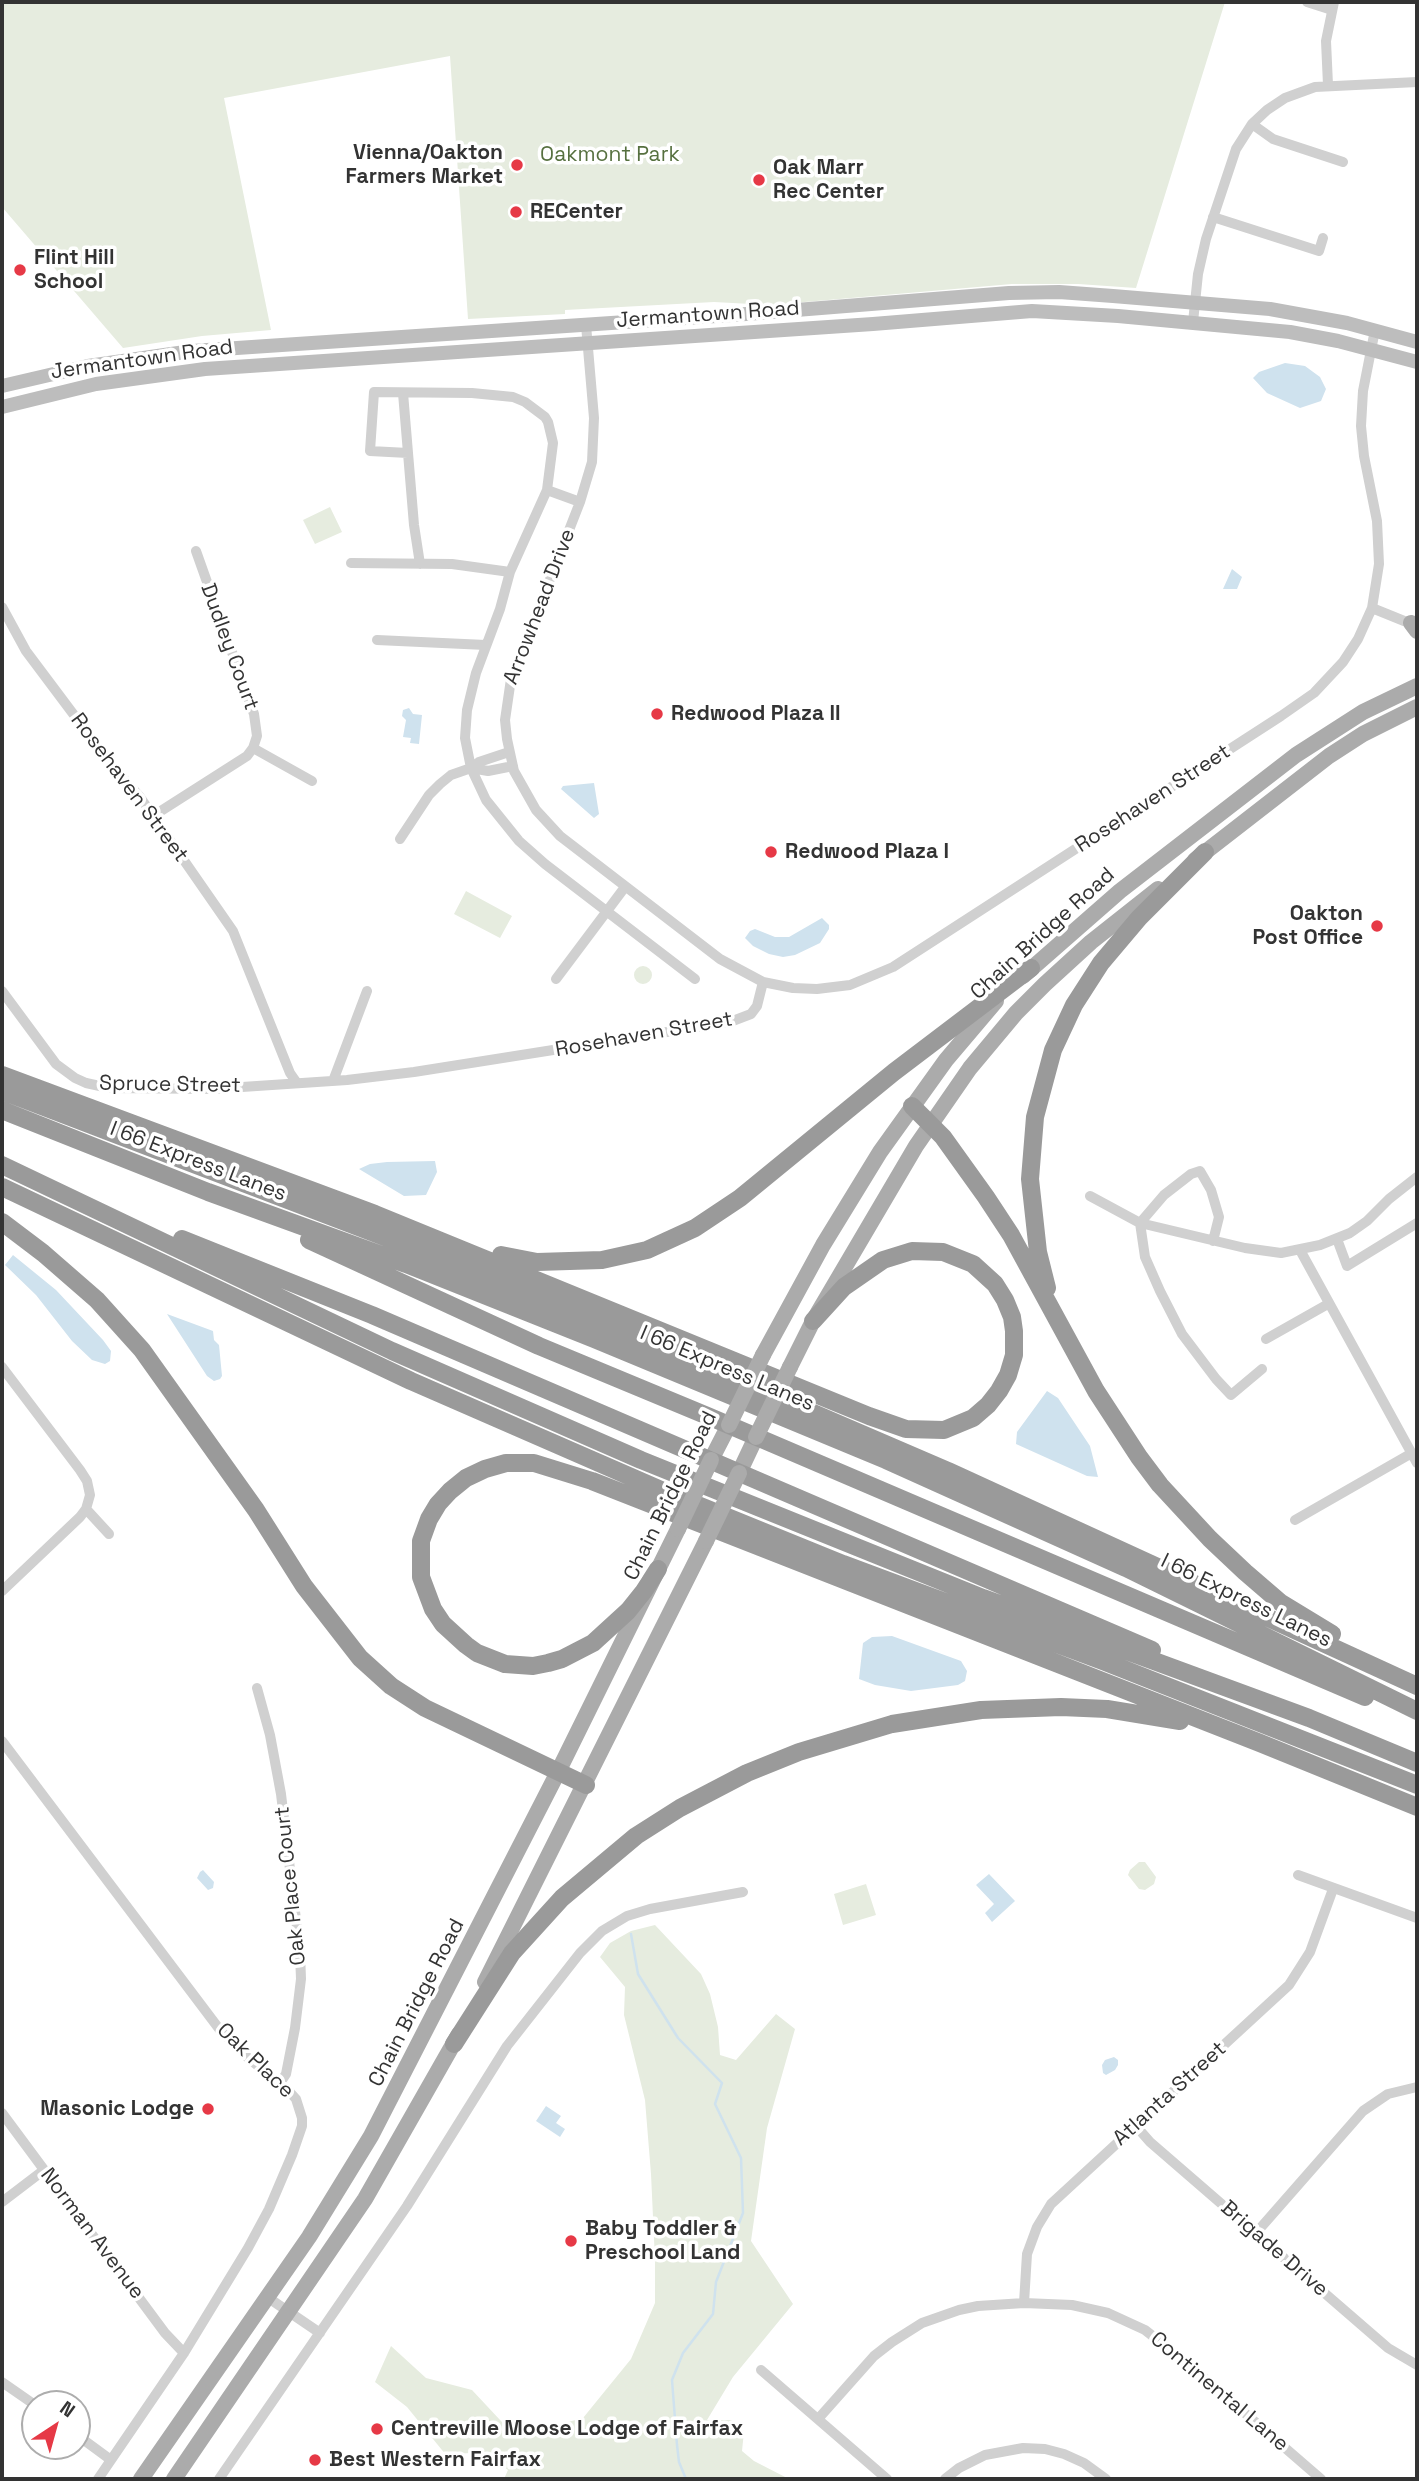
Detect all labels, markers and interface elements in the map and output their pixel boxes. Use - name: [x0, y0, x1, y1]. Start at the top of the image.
- place label: Vienna/Oakton Farmers Market: [346, 140, 503, 190]
- park label: Oakmont Park: [540, 142, 680, 168]
- place label: Oak Marr Rec Center: [773, 155, 884, 205]
- marker: Vienna/Oakton Farmers Market: [509, 157, 525, 173]
- marker: Oak Marr Rec Center: [751, 172, 767, 188]
- place label: RECenter: [530, 199, 623, 225]
- marker: RECenter: [508, 204, 524, 220]
- place label: Flint Hill School: [34, 245, 114, 295]
- marker: Flint Hill School: [12, 262, 28, 278]
- street label: Jermantown Road: [616, 296, 800, 334]
- street label: Jermantown Road: [49, 335, 235, 385]
- street label: Arrowhead Drive: [499, 526, 581, 688]
- street label: Dudley Court: [194, 580, 264, 714]
- place label: Redwood Plaza II: [671, 701, 840, 727]
- marker: Redwood Plaza II: [649, 706, 665, 722]
- street label: Rosehaven Street: [65, 709, 193, 867]
- street label: Rosehaven Street: [1071, 739, 1235, 859]
- place label: Redwood Plaza I: [785, 839, 949, 865]
- marker: Redwood Plaza I: [763, 844, 779, 860]
- street label: Chain Bridge Road: [966, 863, 1120, 1005]
- place label: Oakton Post Office: [1252, 901, 1363, 951]
- marker: Oakton Post Office: [1369, 918, 1385, 934]
- street label: Rosehaven Street: [553, 1007, 735, 1063]
- street label: Spruce Street: [99, 1071, 241, 1099]
- street label: I 66 Express Lanes: [106, 1117, 290, 1207]
- street label: I 66 Express Lanes: [636, 1321, 818, 1417]
- street label: Chain Bridge Road: [619, 1407, 723, 1585]
- street label: I 66 Express Lanes: [1157, 1549, 1335, 1653]
- street label: Oak Place Court: [270, 1805, 312, 1967]
- street label: Chain Bridge Road: [364, 1915, 470, 2091]
- street label: Oak Place: [211, 2018, 299, 2104]
- street label: Atlanta Street: [1108, 2037, 1232, 2151]
- place label: Masonic Lodge: [40, 2096, 194, 2122]
- marker: Masonic Lodge: [200, 2101, 216, 2117]
- street label: Norman Avenue: [35, 2164, 149, 2304]
- street label: Brigade Drive: [1215, 2196, 1333, 2302]
- place label: Baby Toddler & Preschool Land: [585, 2216, 740, 2266]
- marker: Baby Toddler & Preschool Land: [563, 2233, 579, 2249]
- street label: Continental Lane: [1145, 2327, 1293, 2457]
- north arrow: [21, 2390, 91, 2460]
- text: N: [55, 2395, 80, 2423]
- place label: Centreville Moose Lodge of Fairfax: [391, 2416, 743, 2442]
- marker: Centreville Moose Lodge of Fairfax: [369, 2421, 385, 2437]
- place label: Best Western Fairfax: [329, 2447, 541, 2473]
- marker: Best Western Fairfax: [307, 2452, 323, 2468]

